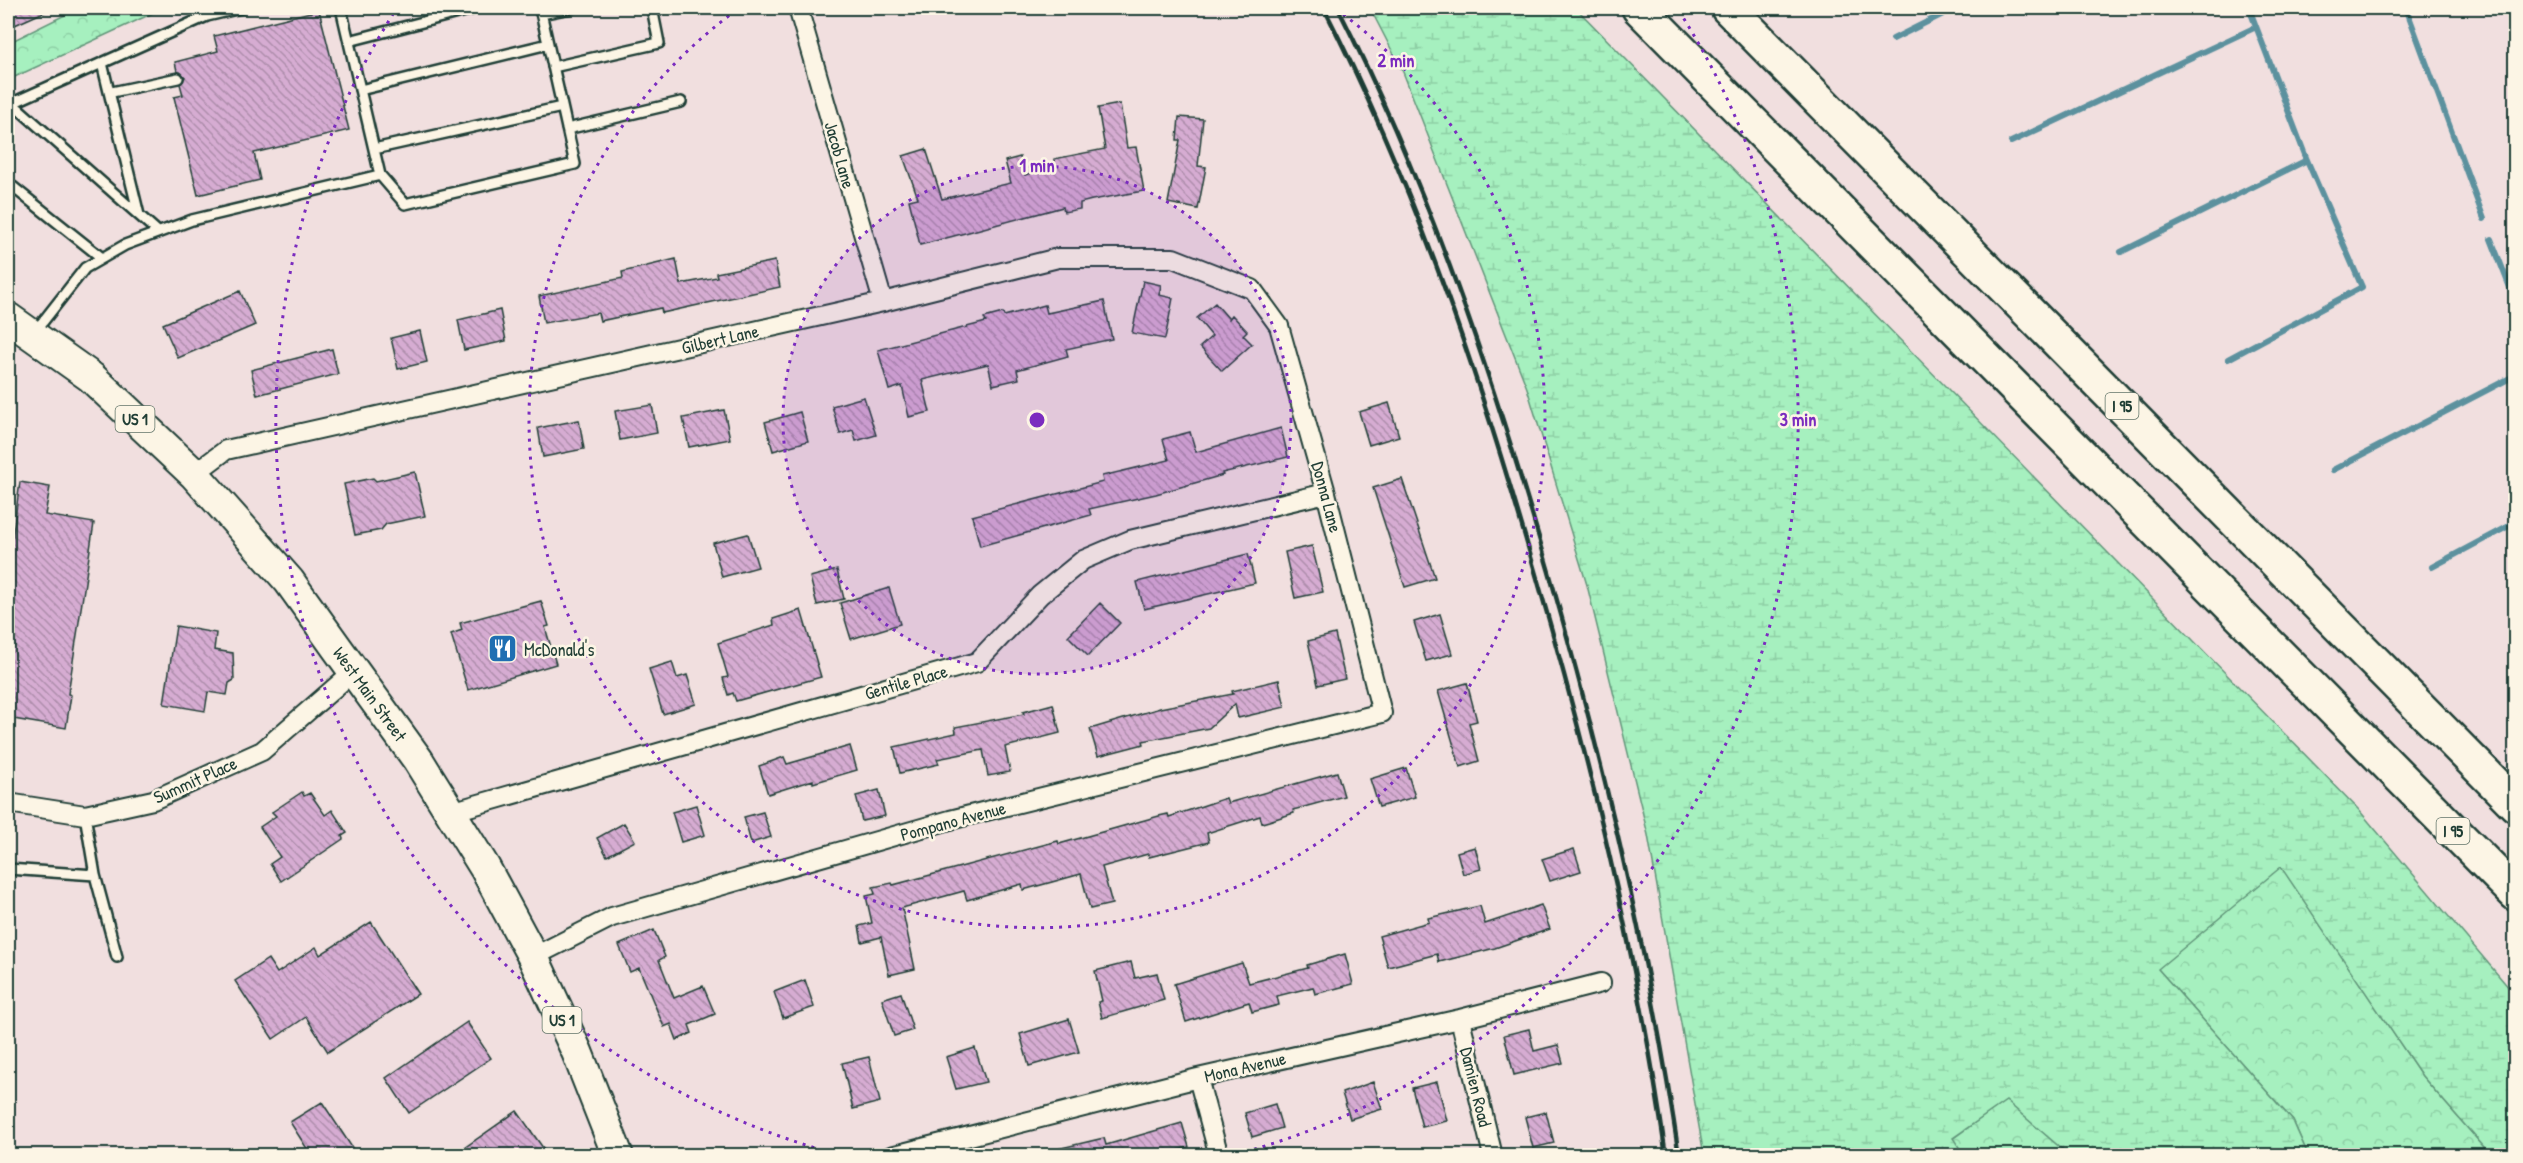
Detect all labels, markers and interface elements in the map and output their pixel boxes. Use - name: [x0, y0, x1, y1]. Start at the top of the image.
- text: 2 min: [1378, 48, 1414, 73]
- street label: Jacob Lane: [819, 119, 861, 191]
- text: 1 min: [1019, 153, 1055, 178]
- street label: Gilbert Lane: [679, 318, 761, 360]
- road number: I 95: [2106, 393, 2138, 419]
- road number: US 1: [116, 406, 154, 432]
- text: 3 min: [1780, 407, 1816, 432]
- centre of rings: [1027, 410, 1047, 430]
- street label: Donna Lane: [1306, 459, 1348, 535]
- restaurant icon: McDonald's: [487, 633, 519, 665]
- place label: McDonald's: [524, 637, 594, 662]
- street label: West Main Street: [327, 642, 413, 747]
- street label: Gentile Place: [862, 658, 950, 706]
- street label: Summit Place: [149, 750, 241, 810]
- street label: Pompano Avenue: [898, 795, 1008, 847]
- road number: I 95: [2436, 818, 2470, 844]
- road number: US 1: [542, 1007, 582, 1033]
- street label: Mona Avenue: [1202, 1045, 1288, 1089]
- street label: Damien Road: [1454, 1045, 1498, 1129]

